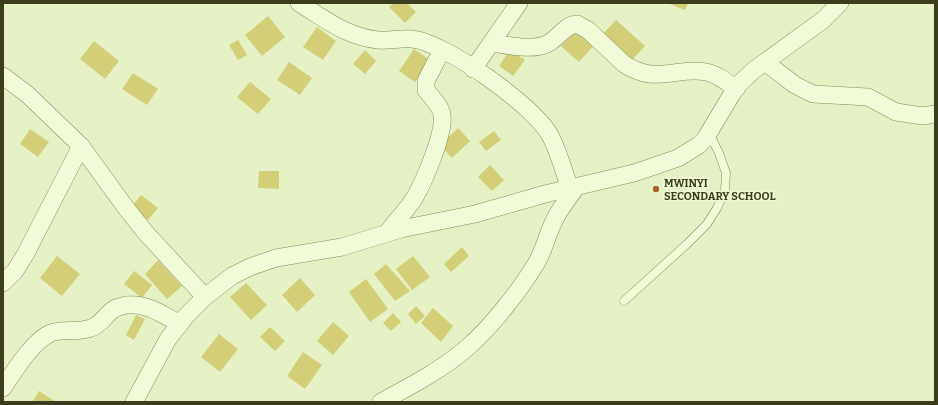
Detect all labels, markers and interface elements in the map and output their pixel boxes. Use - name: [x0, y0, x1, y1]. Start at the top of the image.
- place label: MWINYI SECONDARY SCHOOL: [664, 177, 776, 203]
- marker: MWINYI SECONDARY SCHOOL: [651, 184, 661, 194]

